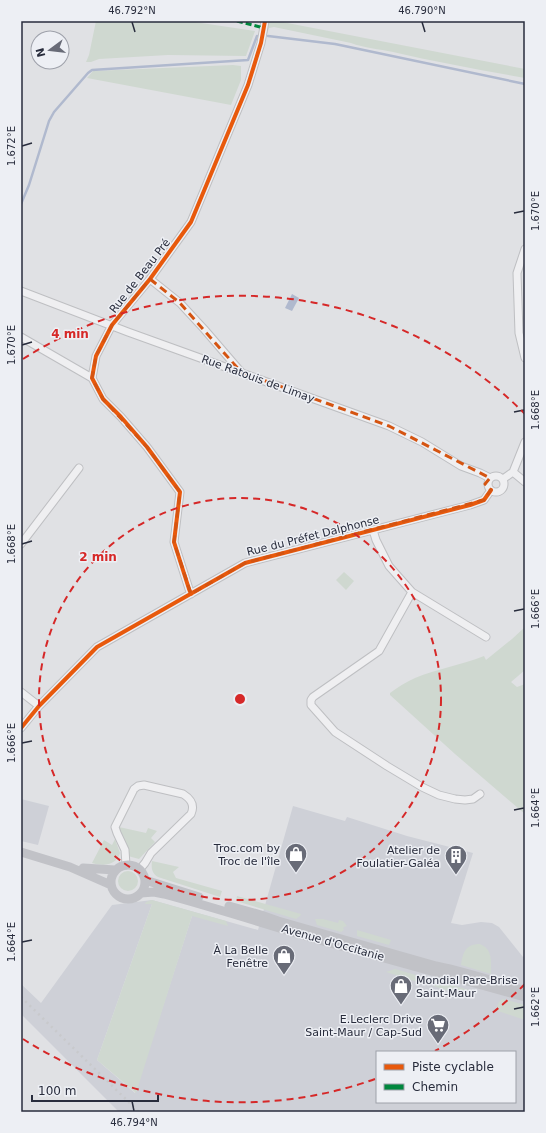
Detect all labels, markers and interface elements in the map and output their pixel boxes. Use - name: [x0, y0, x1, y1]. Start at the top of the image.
- text: 46.792°N: [108, 5, 156, 16]
- text: 46.790°N: [398, 5, 446, 16]
- north arrow: [30, 30, 70, 70]
- text: N: [33, 46, 48, 59]
- text: 1.672°E: [6, 126, 17, 166]
- text: 1.670°E: [530, 191, 541, 231]
- street label: Rue de Beau Pré: [107, 236, 173, 316]
- text: 1.670°E: [6, 325, 17, 365]
- text: 4 min: [51, 327, 89, 341]
- street label: Rue Ratouis de Limay: [200, 353, 317, 406]
- text: 1.668°E: [530, 390, 541, 430]
- street label: Rue du Préfet Dalphonse: [245, 513, 381, 559]
- text: 1.668°E: [6, 524, 17, 564]
- text: 2 min: [79, 550, 117, 564]
- text: 1.666°E: [530, 589, 541, 629]
- centre of rings: [233, 692, 247, 706]
- text: 1.666°E: [6, 723, 17, 763]
- text: 1.664°E: [530, 788, 541, 828]
- shop icon: Troc.com by Troc de l'île: [283, 841, 309, 874]
- place label: Troc.com by Troc de l'île: [213, 842, 280, 868]
- building icon: Atelier de Foulatier-Galéa: [443, 843, 469, 876]
- place label: Atelier de Foulatier-Galéa: [356, 844, 440, 870]
- text: 1.664°E: [6, 922, 17, 962]
- street label: Avenue d'Occitanie: [280, 922, 386, 964]
- shop icon: À La Belle Fenêtre: [271, 943, 297, 976]
- place label: À La Belle Fenêtre: [213, 944, 268, 970]
- shop icon: Mondial Pare-Brise Saint-Maur: [388, 973, 414, 1006]
- place label: Mondial Pare-Brise Saint-Maur: [416, 974, 518, 1000]
- text: 1.662°E: [530, 987, 541, 1027]
- supermarket icon: E.Leclerc Drive Saint-Maur / Cap-Sud: [425, 1012, 451, 1045]
- place label: E.Leclerc Drive Saint-Maur / Cap-Sud: [305, 1013, 422, 1039]
- legend: [376, 1051, 516, 1103]
- text: Piste cyclable: [412, 1060, 494, 1074]
- scale bar: [32, 1077, 158, 1103]
- text: Chemin: [412, 1080, 458, 1094]
- text: 100 m: [38, 1084, 76, 1098]
- text: 46.794°N: [110, 1117, 158, 1128]

